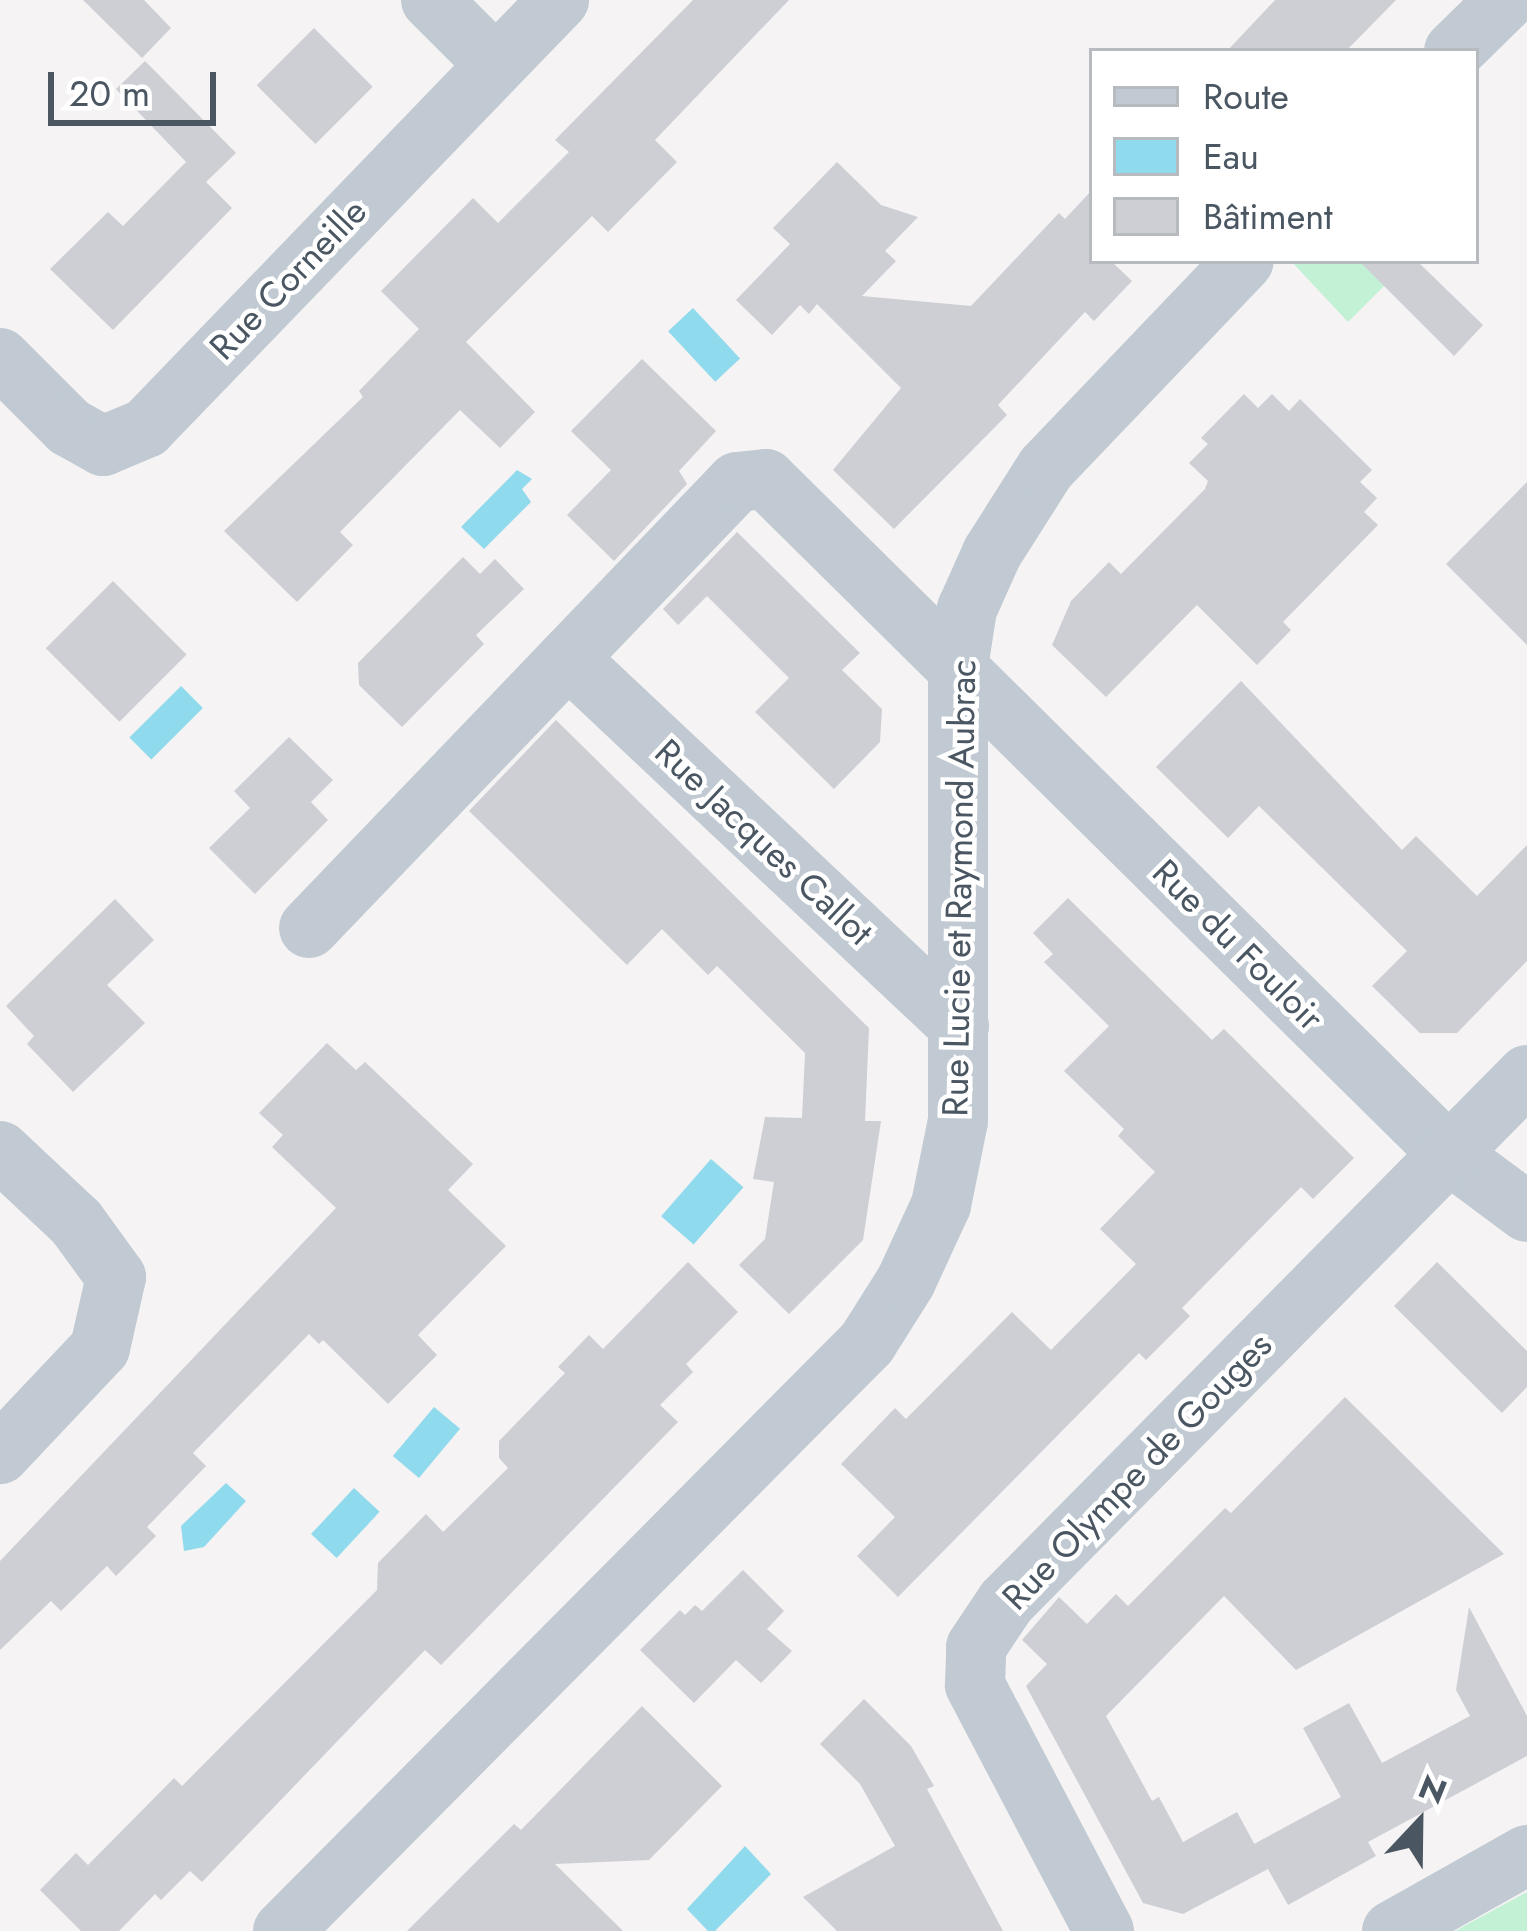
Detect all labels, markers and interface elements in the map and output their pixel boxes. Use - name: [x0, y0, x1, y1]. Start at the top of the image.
- scale bar: [54, 48, 222, 122]
- legend: [1089, 48, 1479, 264]
- text: 20 m: [69, 67, 150, 119]
- text: Route: [1203, 70, 1289, 122]
- text: Eau: [1203, 130, 1259, 182]
- street label: Rue Corneille: [201, 190, 375, 368]
- text: Bâtiment: [1203, 190, 1333, 242]
- street label: Rue Lucie et Raymond Aubrac: [933, 659, 985, 1117]
- street label: Rue Jacques Callot: [646, 730, 882, 954]
- street label: Rue du Fouloir: [1144, 851, 1332, 1039]
- street label: Rue Olympe de Gouges: [993, 1323, 1281, 1619]
- text: N: [1412, 1762, 1454, 1816]
- north arrow: [1359, 1763, 1479, 1883]

